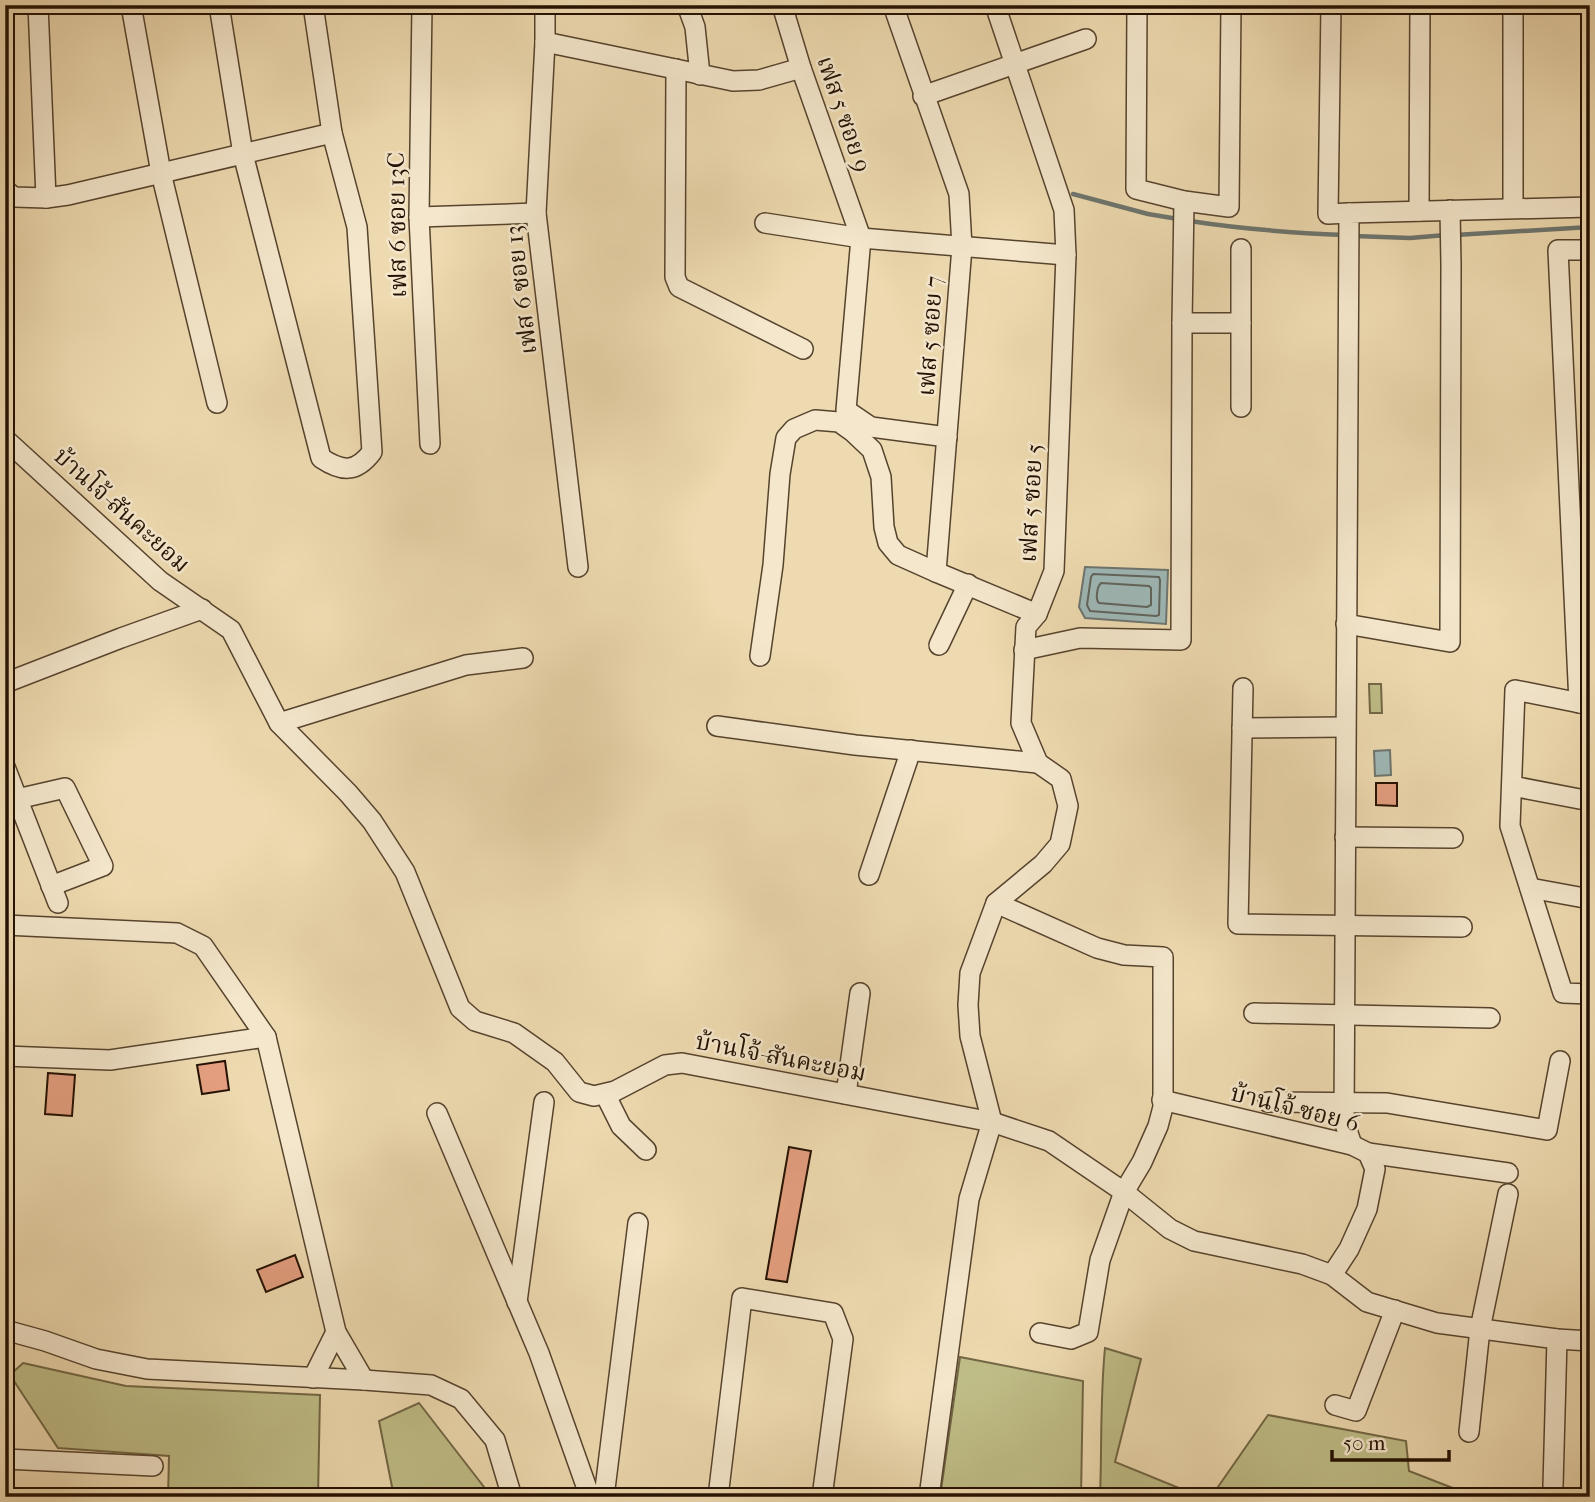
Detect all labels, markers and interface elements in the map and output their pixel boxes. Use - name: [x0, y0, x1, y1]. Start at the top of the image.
- street label: เฟส 5 ซอย 9: [811, 52, 877, 176]
- street label: เฟส 6 ซอย 13C: [382, 152, 412, 298]
- street label: เฟส 6 ซอย 13: [499, 224, 543, 356]
- street label: เฟส 5 ซอย 7: [912, 275, 948, 397]
- street label: บ้านโจ้-สันคะยอม: [48, 439, 198, 578]
- street label: เฟส 5 ซอย 5: [1014, 443, 1048, 563]
- street label: บ้านโจ้-สันคะยอม: [693, 1023, 869, 1087]
- street label: บ้านโจ้ ซอย 6: [1228, 1075, 1364, 1138]
- scale bar: [1332, 1418, 1450, 1462]
- text: 50 m: [1343, 1431, 1386, 1455]

